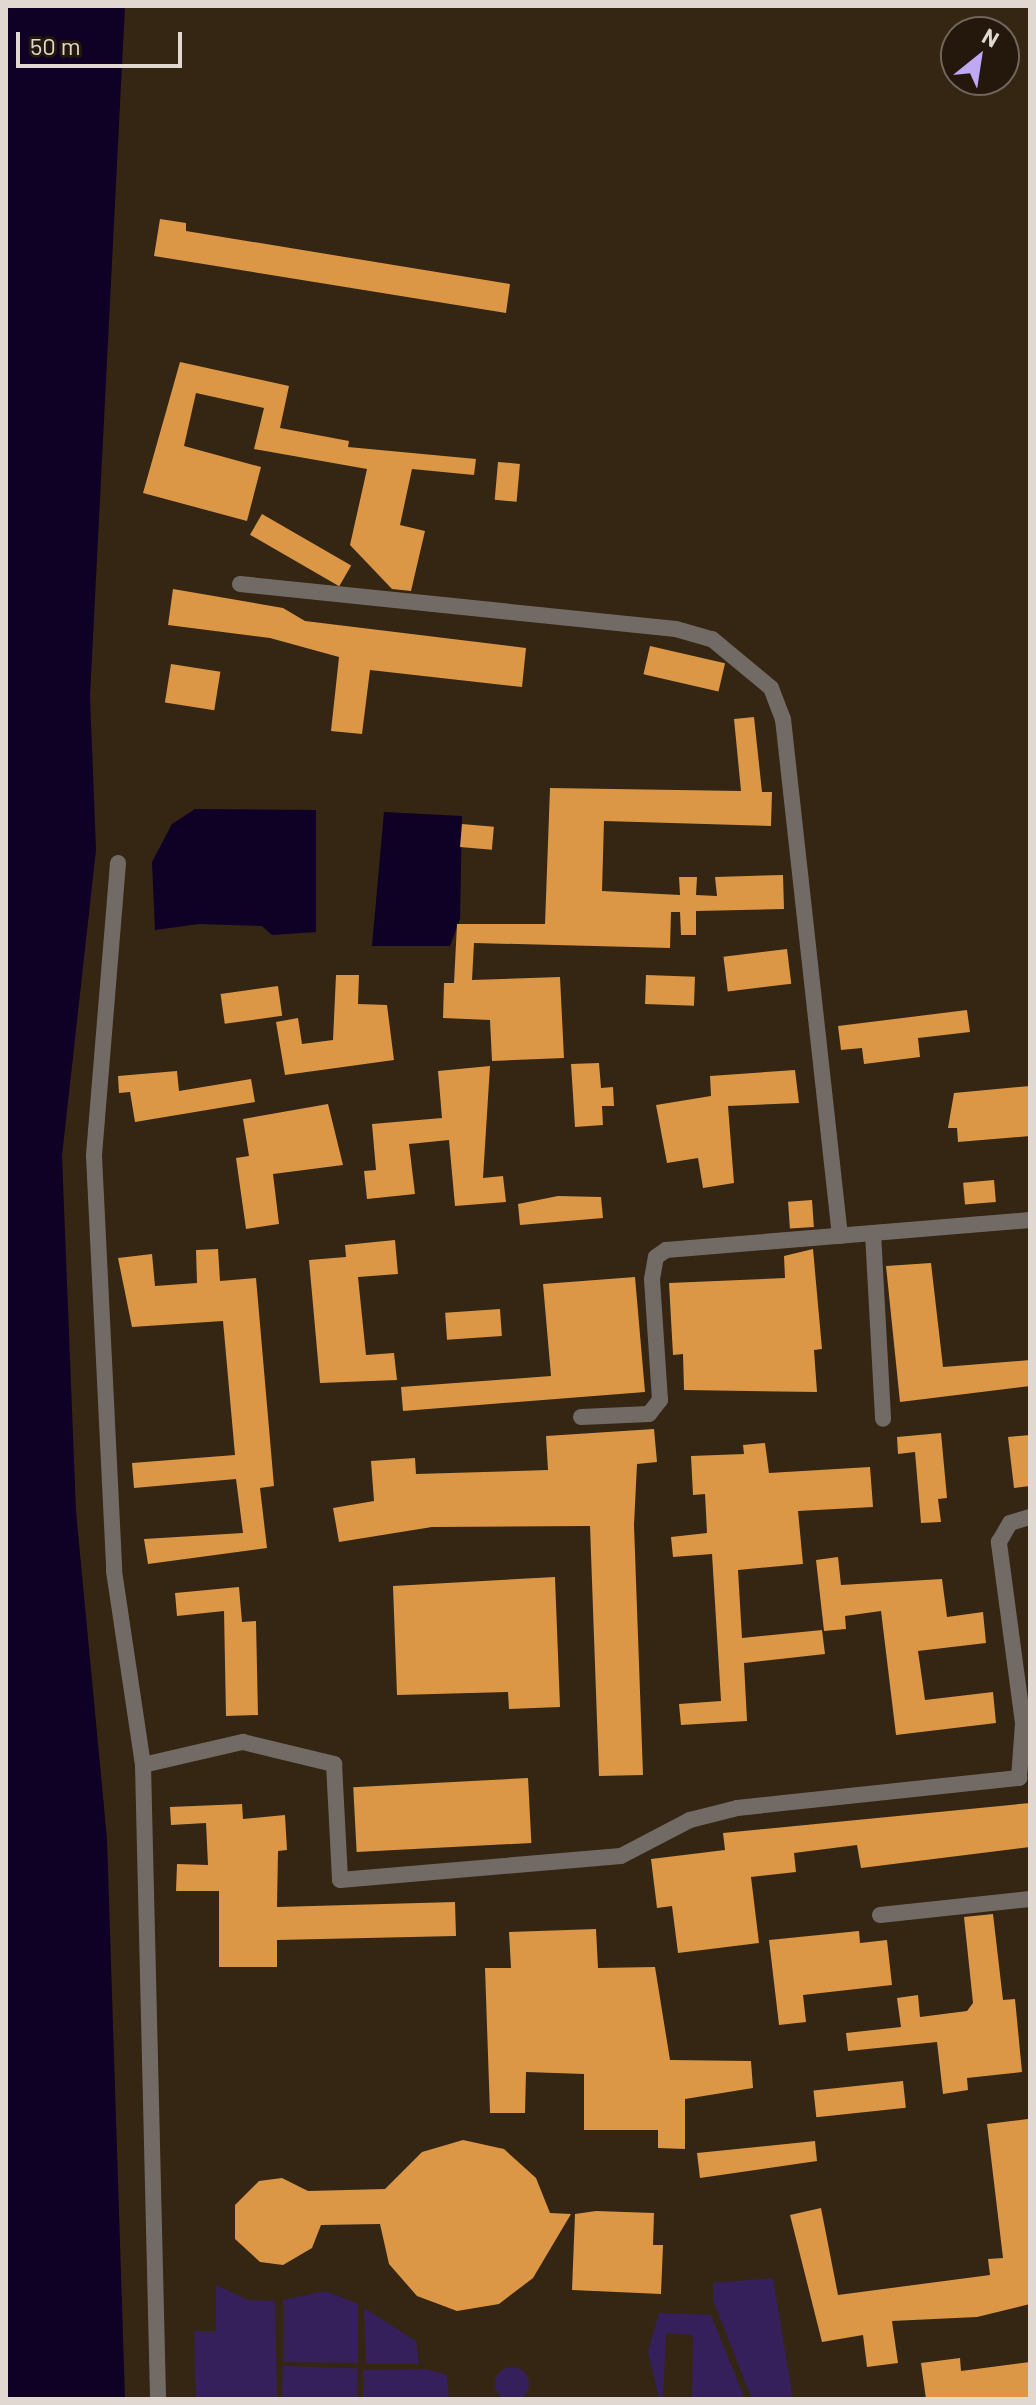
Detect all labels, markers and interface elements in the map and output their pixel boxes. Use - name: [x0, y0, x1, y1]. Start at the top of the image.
- scale bar: [20, 16, 186, 66]
- north arrow: [940, 16, 1020, 96]
- text: N: [978, 22, 1004, 52]
- text: 50 m: [30, 31, 81, 60]

